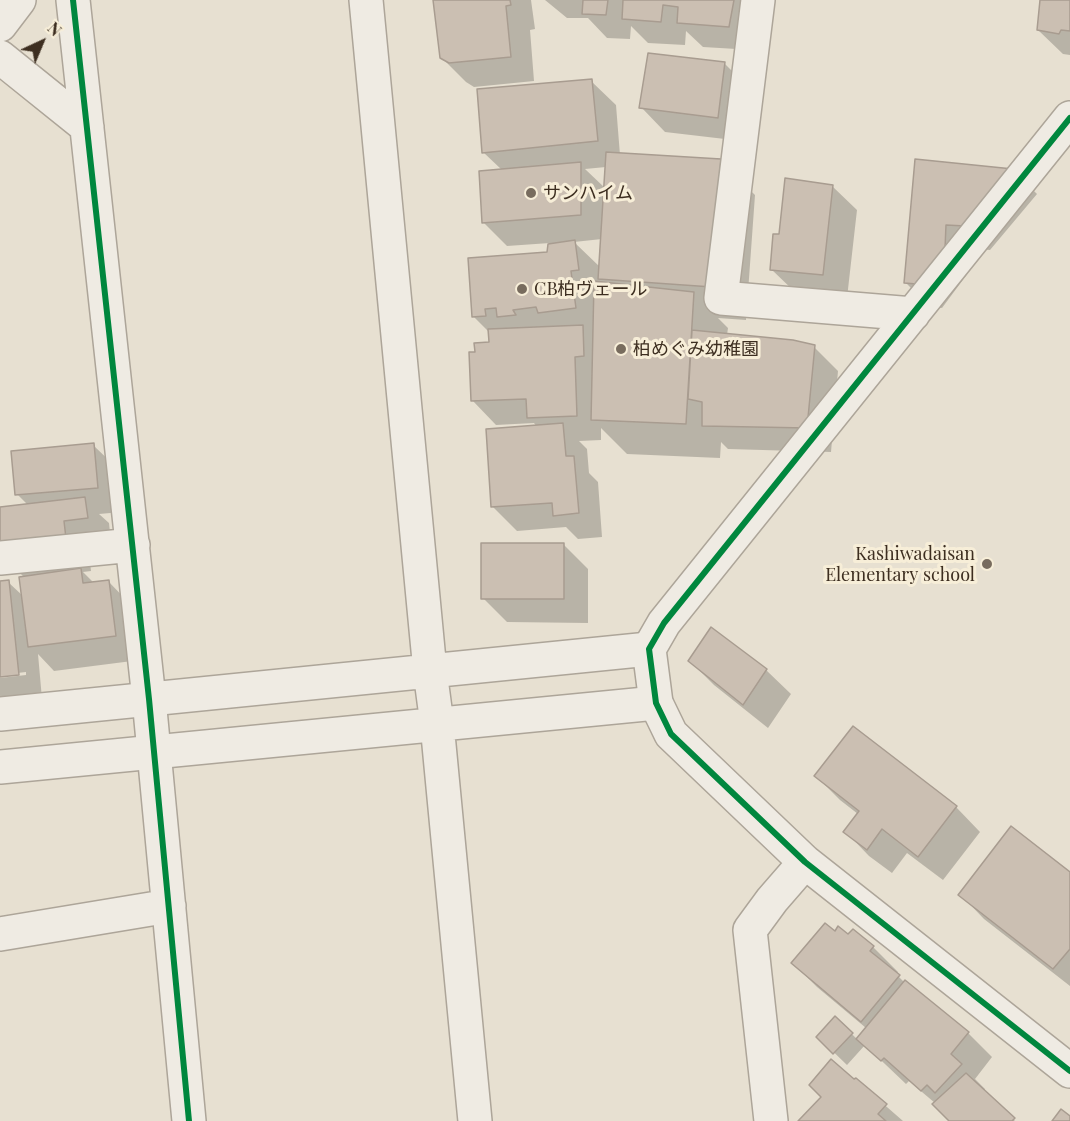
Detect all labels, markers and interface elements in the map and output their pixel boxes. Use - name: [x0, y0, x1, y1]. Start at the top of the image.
- north arrow: [12, 12, 72, 72]
- text: N: [43, 17, 66, 40]
- place label: サンハイム: [543, 182, 633, 204]
- marker: サンハイム: [524, 186, 538, 200]
- place label: CB柏ヴェール: [534, 278, 648, 300]
- marker: CB柏ヴェール: [515, 282, 529, 296]
- place label: 柏めぐみ幼稚園: [633, 338, 759, 360]
- marker: 柏めぐみ幼稚園: [614, 342, 628, 356]
- place label: Kashiwadaisan Elementary school: [825, 543, 975, 586]
- marker: Kashiwadaisan Elementary school: [980, 557, 994, 571]

